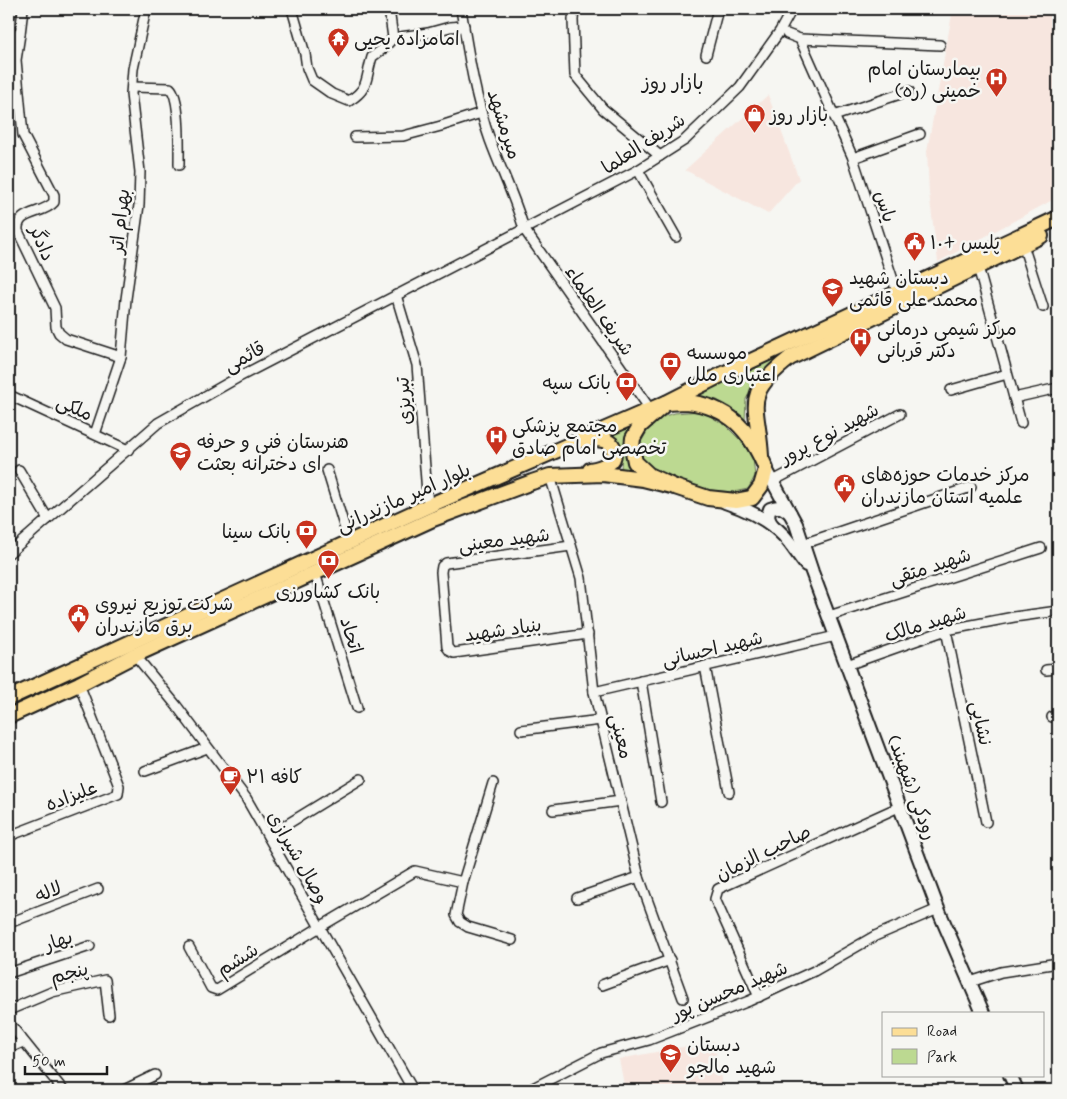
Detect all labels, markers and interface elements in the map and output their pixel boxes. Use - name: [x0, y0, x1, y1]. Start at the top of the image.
- temple icon: امامزاده یحیی: [326, 26, 350, 57]
- place label: امامزاده یحیی: [354, 27, 460, 52]
- place label: بیمارستان امام خمینی (ره): [867, 57, 981, 104]
- hospital icon: بیمارستان امام خمینی (ره): [985, 67, 1009, 98]
- district label: بازار روز: [640, 70, 704, 97]
- street label: میرمشهد: [481, 86, 527, 163]
- shop icon: بازار روز: [742, 102, 766, 133]
- place label: بازار روز: [768, 103, 828, 128]
- street label: شریف العلما: [597, 108, 690, 181]
- street label: بهرام اتر: [104, 187, 137, 257]
- street label: یاس: [868, 187, 901, 226]
- street label: دادگر: [22, 220, 60, 265]
- public building icon: پلیس +١٠: [902, 230, 926, 261]
- place label: پلیس +١٠: [930, 231, 1000, 256]
- street label: شریف العلماء: [558, 261, 639, 361]
- place label: دبستان شهید محمد علی قائمی: [849, 266, 978, 313]
- school or university icon: دبستان شهید محمد علی قائمی: [821, 276, 845, 307]
- place label: مرکز شیمی درمانی دکتر قربانی: [877, 317, 1017, 364]
- hospital icon: مرکز شیمی درمانی دکتر قربانی: [849, 327, 873, 358]
- street label: قائمی: [220, 336, 270, 379]
- place label: موسسه اعتباری ملل: [687, 341, 776, 388]
- bank icon: موسسه اعتباری ملل: [659, 351, 683, 382]
- bank icon: بانک سپه: [615, 370, 639, 401]
- place label: بانک سپه: [542, 371, 611, 396]
- street label: تبریزی: [390, 376, 419, 426]
- street label: ملکی: [52, 389, 96, 427]
- street label: شهید نوع پرور: [774, 398, 884, 472]
- place label: مجتمع پزشکی تخصصی امام صادق: [512, 414, 667, 462]
- hospital icon: مجتمع پزشکی تخصصی امام صادق: [484, 424, 508, 455]
- place label: هنرستان فنی و حرفه ای دخترانه بعثت: [197, 430, 349, 477]
- school or university icon: هنرستان فنی و حرفه ای دخترانه بعثت: [169, 440, 193, 471]
- street label: بلوار امیر مازندرانی: [333, 458, 475, 539]
- place label: مرکز خدمات حوزه‌های علمیه استان مازندران: [861, 463, 1030, 510]
- public building icon: مرکز خدمات حوزه‌های علمیه استان مازندران: [833, 473, 857, 504]
- bank icon: بانک سینا: [295, 519, 319, 550]
- place label: بانک سینا: [222, 520, 291, 545]
- street label: شهید معینی: [457, 522, 551, 558]
- street label: شهید متقی: [886, 542, 974, 592]
- bank icon: بانک کشاورزی: [316, 548, 340, 579]
- place label: بانک کشاورزی: [276, 580, 380, 605]
- place label: شرکت توزیع نیروی برق مازندران: [95, 592, 233, 639]
- street label: شهید مالک: [881, 600, 970, 649]
- public building icon: شرکت توزیع نیروی برق مازندران: [67, 602, 91, 633]
- street label: بنیاد شهید: [463, 613, 543, 648]
- street label: اتحاد: [333, 614, 368, 657]
- street label: شهید احسانی: [659, 626, 765, 673]
- street label: نشایی: [964, 699, 997, 748]
- street label: معینی: [603, 711, 638, 762]
- street label: رودکی (شهبند): [881, 731, 942, 844]
- cafe icon: کافه ۲۱: [218, 764, 242, 795]
- place label: کافه ۲۱: [246, 765, 302, 790]
- street label: علیزاده: [42, 775, 101, 818]
- street label: وصال شیرازی: [261, 806, 335, 909]
- street label: صاحب الزمان: [712, 820, 815, 887]
- street label: لاله: [32, 876, 65, 909]
- street label: بهار: [39, 925, 76, 959]
- street label: ششم: [212, 938, 264, 984]
- street label: شهید محسن پور: [666, 956, 792, 1028]
- street label: پنجم: [48, 957, 91, 991]
- legend: [882, 1012, 1044, 1076]
- text: Road: [927, 1022, 957, 1042]
- place label: دبستان شهید مالجو: [686, 1033, 776, 1080]
- school or university icon: دبستان شهید مالجو: [659, 1043, 683, 1074]
- scale bar: [25, 1044, 108, 1076]
- text: Park: [927, 1048, 957, 1068]
- text: 50 m: [32, 1052, 66, 1072]

